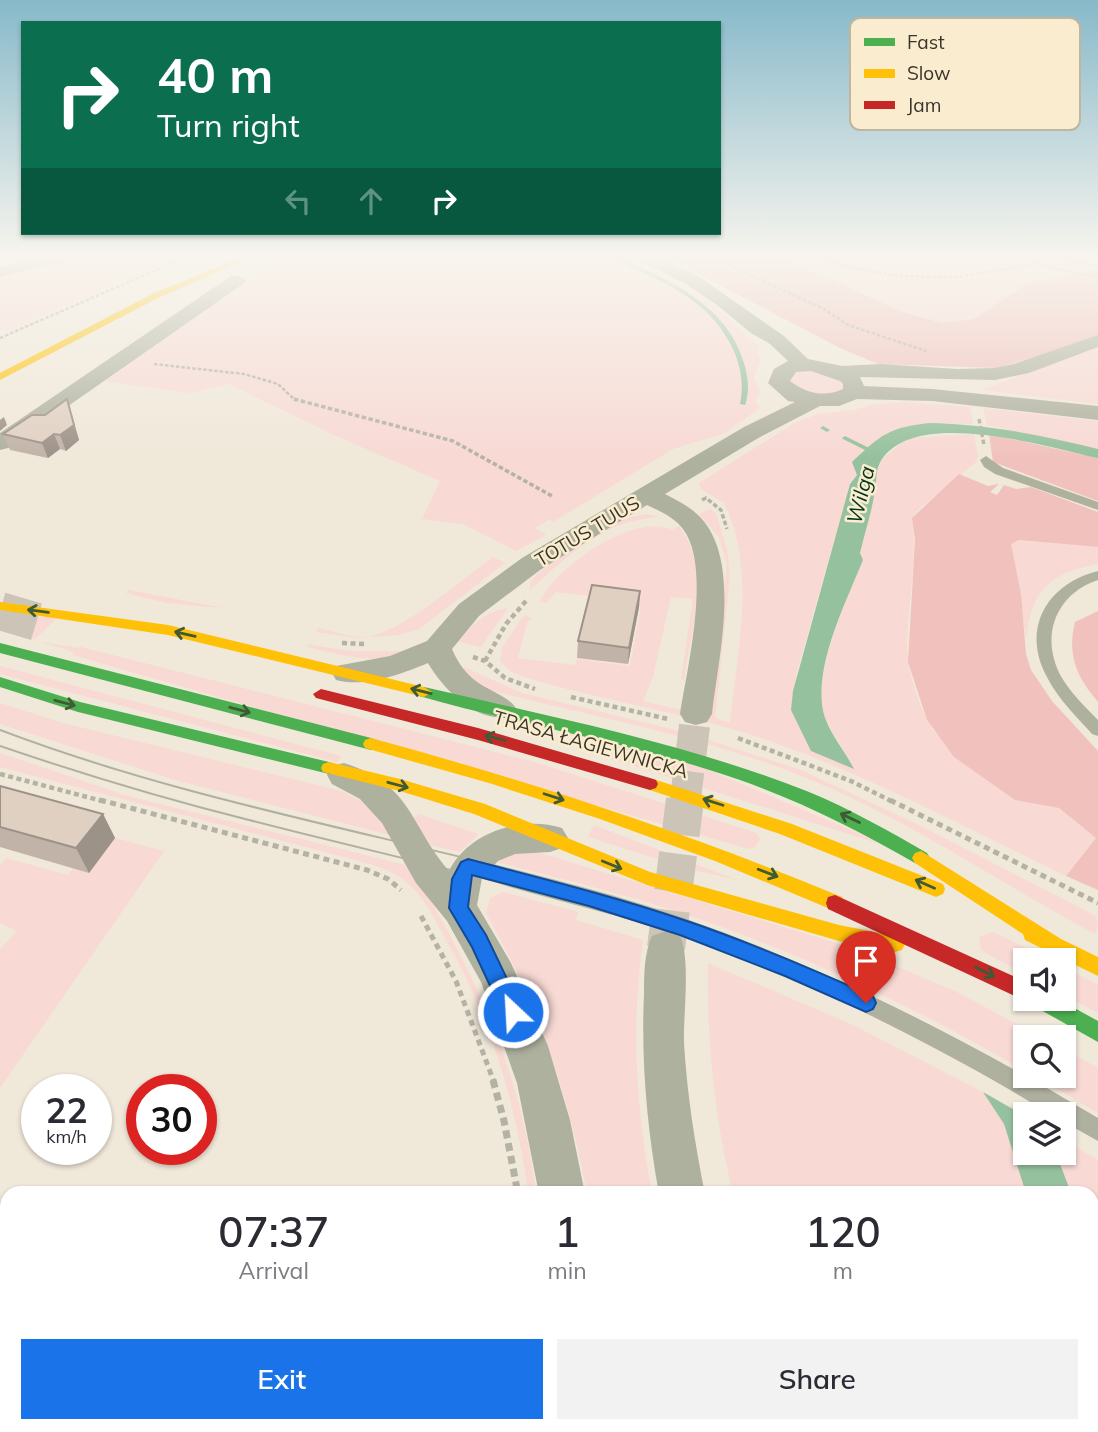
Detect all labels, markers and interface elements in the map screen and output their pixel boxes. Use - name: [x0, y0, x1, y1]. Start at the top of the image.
- legend: [850, 18, 1080, 130]
- text: Fast: [907, 30, 945, 54]
- text: 40 m: [157, 44, 273, 105]
- icon: right: [42, 49, 133, 140]
- text: Slow: [907, 61, 951, 85]
- text: Jam: [907, 93, 941, 117]
- text: Turn right: [157, 105, 300, 145]
- icon: left: [279, 182, 317, 220]
- icon: ahead: [352, 182, 390, 220]
- icon: right: [425, 182, 463, 220]
- water label: Wilga: [840, 463, 880, 526]
- street label: TOTUS TUUS: [530, 490, 644, 572]
- one-way arrow: [27, 605, 50, 618]
- one-way arrow: [174, 627, 197, 641]
- one-way arrow: [410, 684, 433, 697]
- one-way arrow: [53, 697, 76, 710]
- one-way arrow: [228, 704, 251, 717]
- street label: TRASA ŁAGIEWNICKA: [491, 705, 691, 783]
- one-way arrow: [484, 731, 507, 744]
- one-way arrow: [387, 779, 409, 792]
- one-way arrow: [542, 792, 564, 804]
- one-way arrow: [703, 795, 725, 807]
- one-way arrow: [840, 810, 861, 824]
- one-way arrow: [601, 859, 623, 872]
- one-way arrow: [757, 868, 778, 880]
- one-way arrow: [915, 877, 937, 890]
- pin: [836, 931, 896, 1003]
- icon: arrive: [847, 942, 885, 980]
- map controls: [1013, 948, 1076, 1165]
- button: sound: [1013, 948, 1076, 1011]
- one-way arrow: [974, 965, 995, 979]
- position arrow: [476, 975, 550, 1049]
- button: search: [1013, 1025, 1076, 1088]
- speed limit sign: 30: [126, 1074, 217, 1165]
- text: 22: [45, 1088, 88, 1132]
- button: layers: [1013, 1102, 1076, 1165]
- text: km/h: [46, 1125, 87, 1148]
- text: 07:37: [218, 1205, 329, 1258]
- text: 1: [554, 1205, 580, 1258]
- text: 120: [805, 1205, 881, 1258]
- text: Arrival: [239, 1256, 309, 1285]
- text: min: [547, 1256, 587, 1285]
- text: m: [833, 1256, 853, 1285]
- button: Exit: [21, 1339, 543, 1419]
- button: Share: [557, 1339, 1078, 1419]

